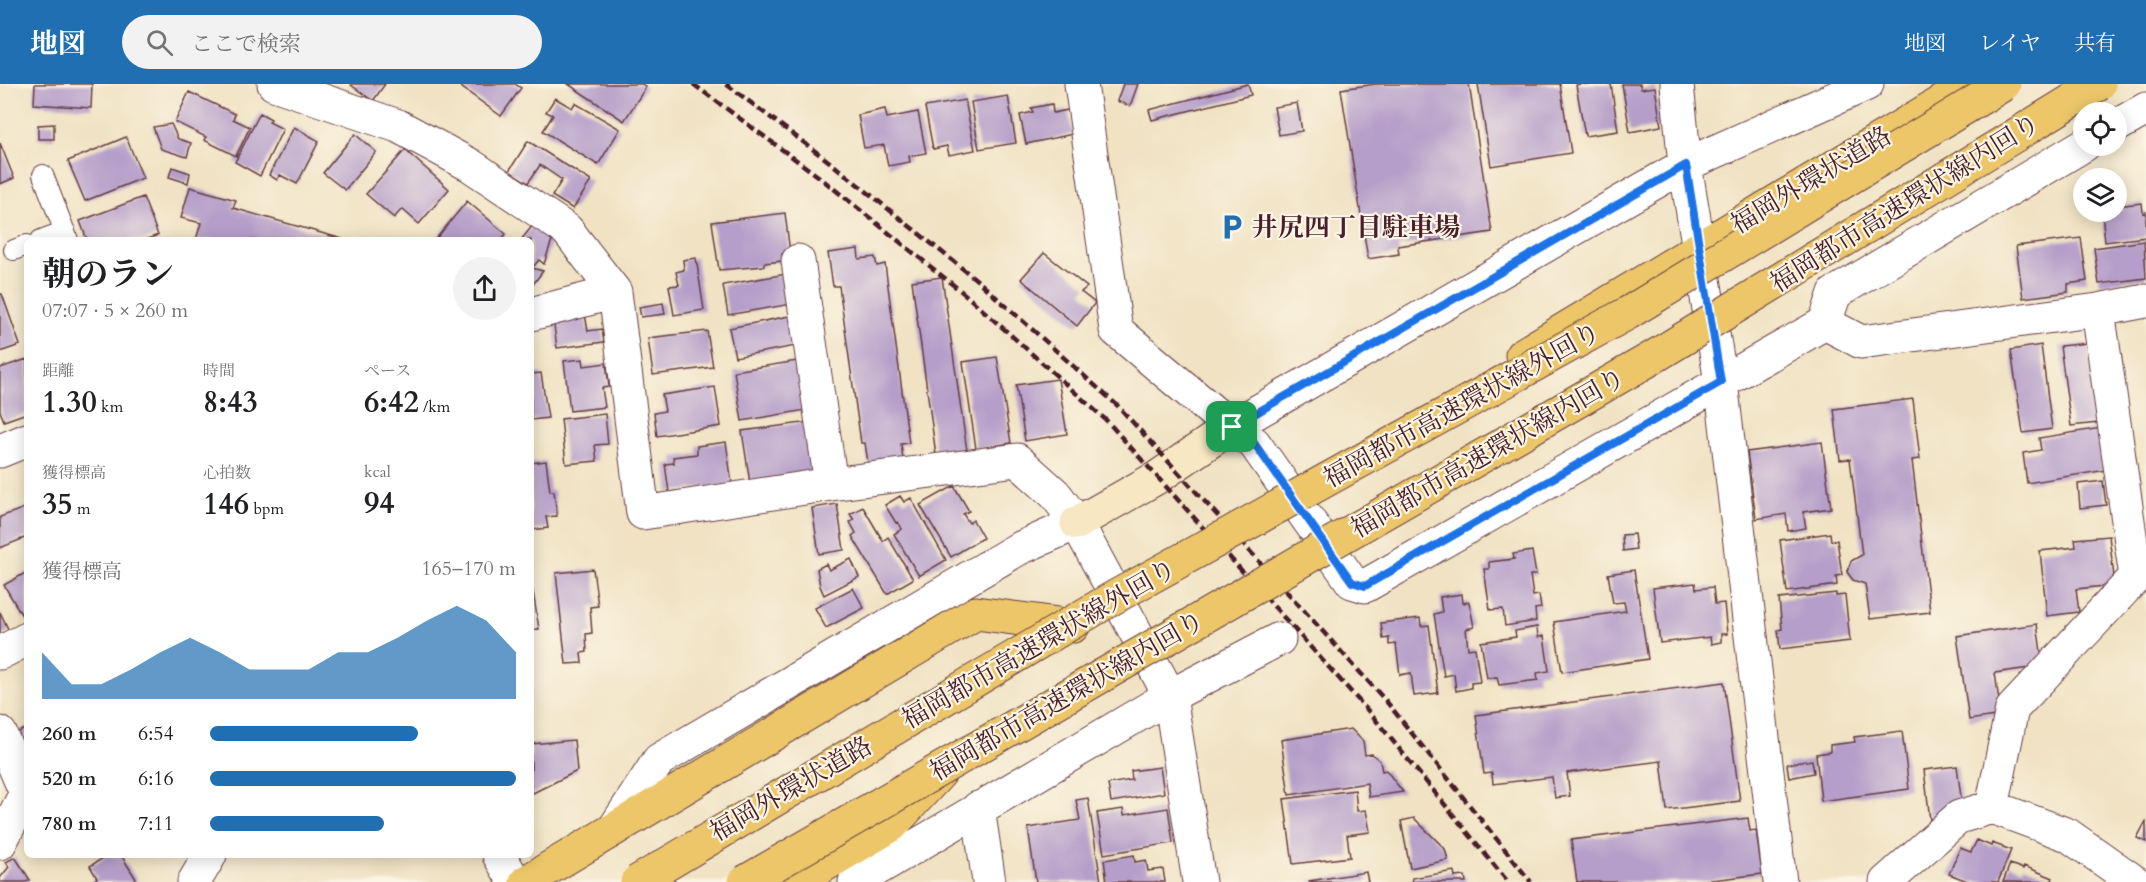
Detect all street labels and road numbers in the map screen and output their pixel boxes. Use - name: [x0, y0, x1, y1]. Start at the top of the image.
- street label: 福岡都市高速環状線内回り: [1763, 105, 2047, 301]
- street label: 福岡外環状道路: [1724, 118, 1898, 242]
- street label: 福岡都市高速環状線外回り: [1317, 314, 1607, 496]
- street label: 福岡都市高速環状線内回り: [1344, 360, 1632, 546]
- street label: 福岡都市高速環状線外回り: [895, 551, 1183, 737]
- street label: 福岡都市高速環状線内回り: [923, 603, 1211, 789]
- street label: 福岡外環状道路: [703, 728, 879, 850]

